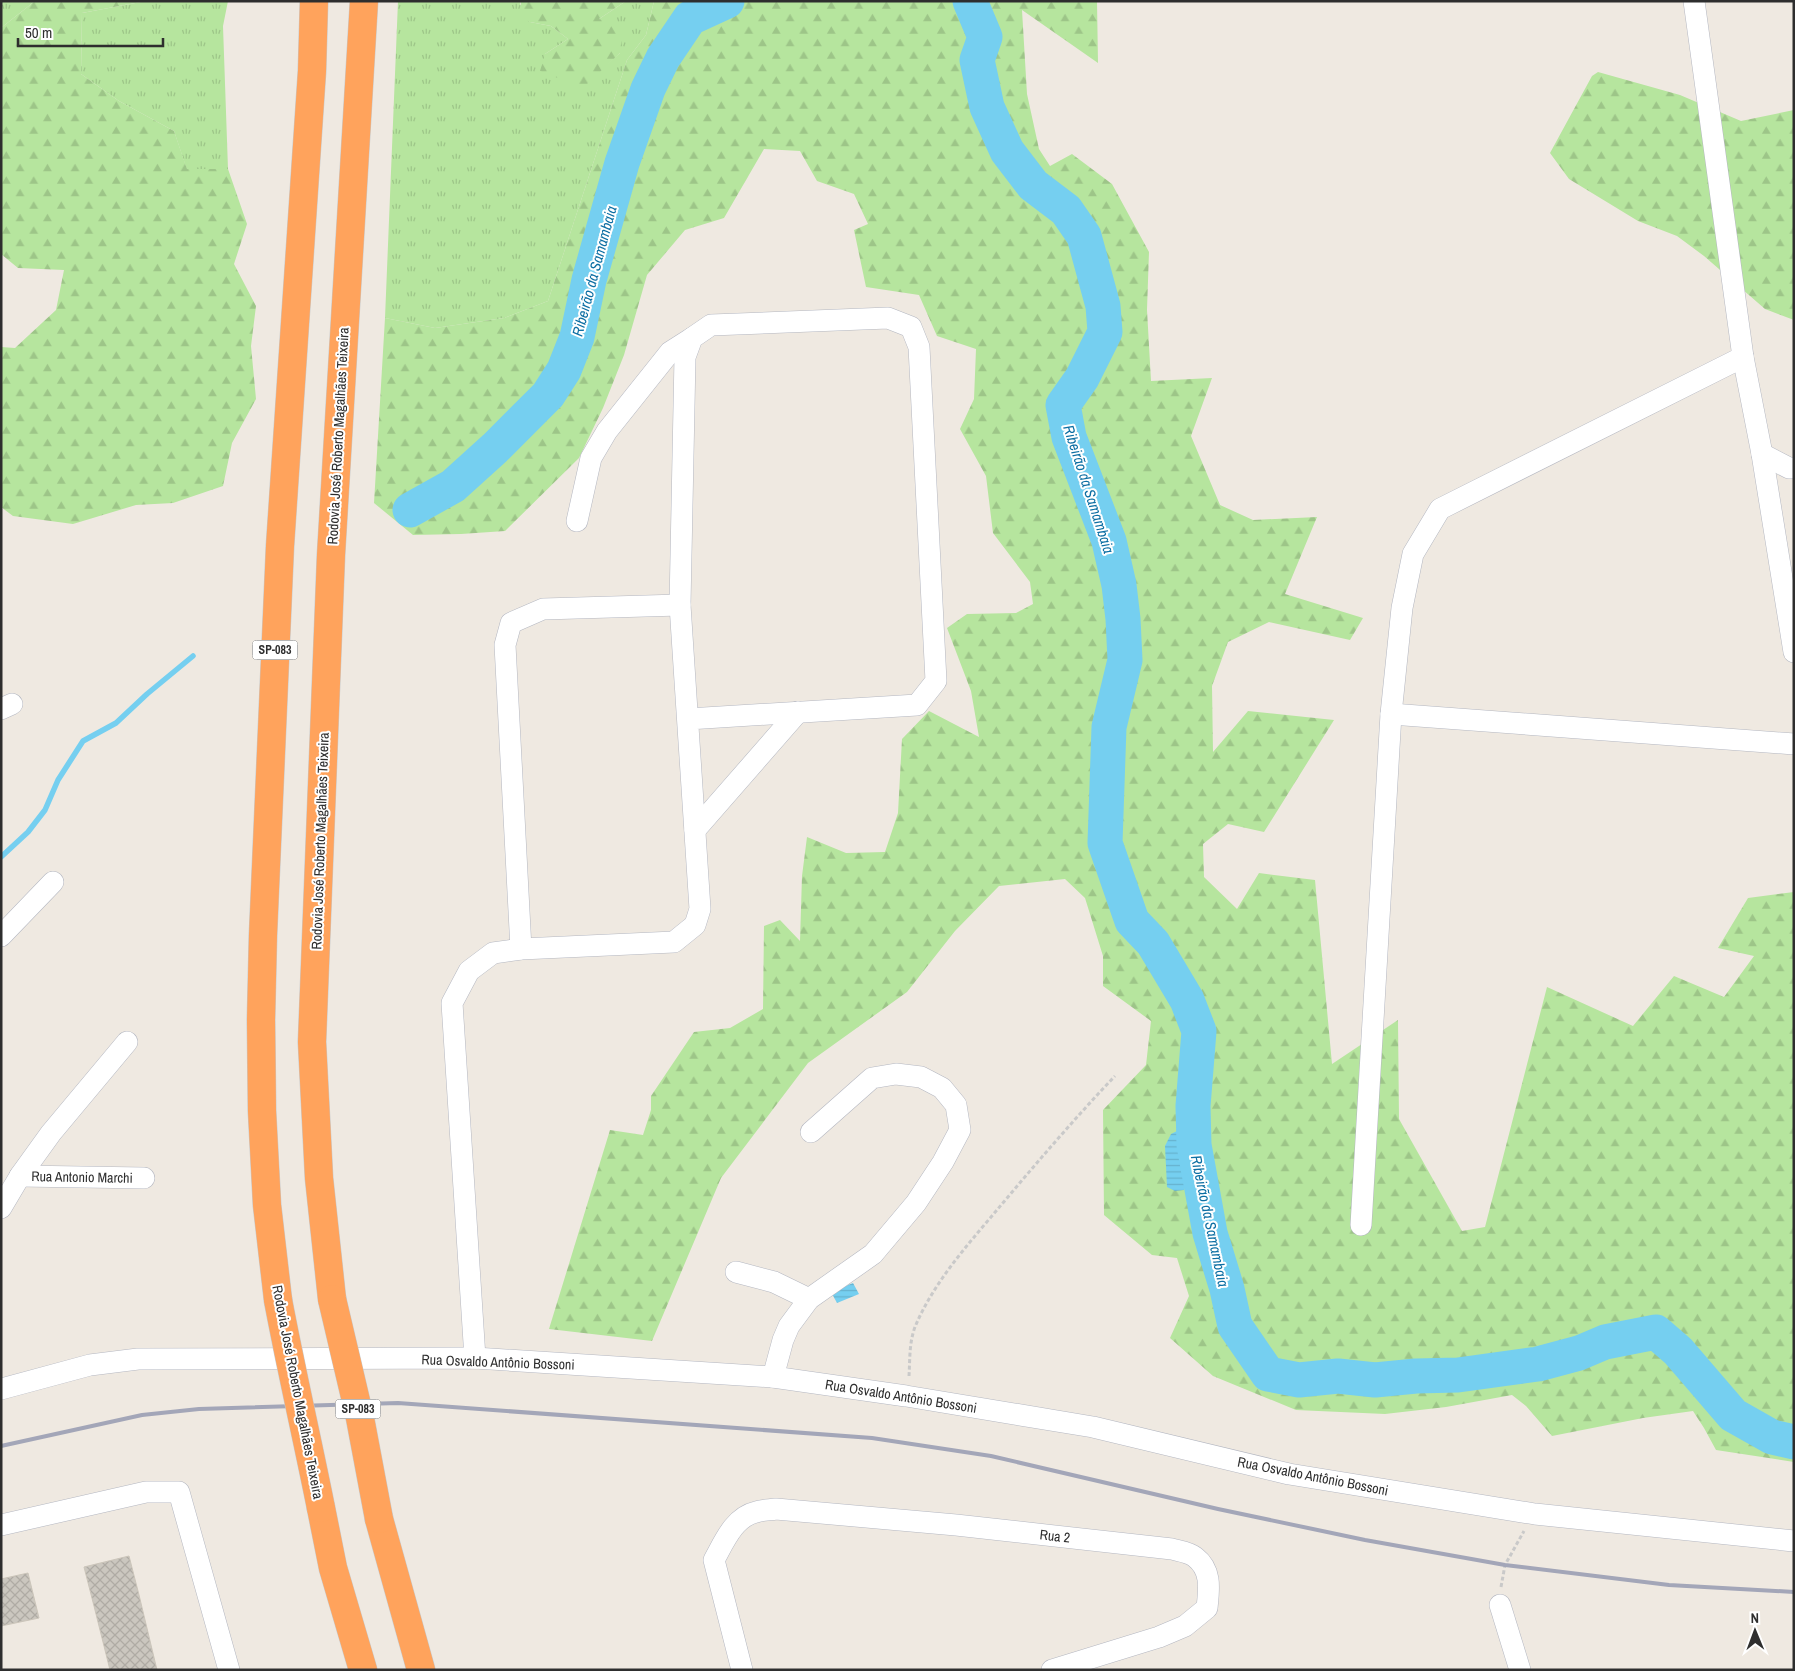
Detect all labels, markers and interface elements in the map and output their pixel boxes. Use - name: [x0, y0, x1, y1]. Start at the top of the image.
- scale bar: [18, 15, 162, 47]
- text: 50 m: [25, 22, 52, 43]
- water label: Ribeirão da Samambaia: [567, 203, 622, 338]
- street label: Rodovia José Roberto Magalhães Teixeira: [323, 326, 353, 545]
- water label: Ribeirão da Samambaia: [1058, 422, 1120, 556]
- road number: SP-083: [252, 640, 298, 660]
- street label: Rodovia José Roberto Magalhães Teixeira: [307, 731, 333, 950]
- water label: Ribeirão da Samambaia: [1186, 1153, 1234, 1289]
- street label: Rua Antonio Marchi: [31, 1167, 133, 1187]
- street label: Rodovia José Roberto Magalhães Teixeira: [268, 1284, 328, 1501]
- street label: Rua Osvaldo Antônio Bossoni: [421, 1350, 575, 1374]
- street label: Rua Osvaldo Antônio Bossoni: [824, 1375, 978, 1417]
- road number: SP-083: [336, 1400, 380, 1418]
- street label: Rua Osvaldo Antônio Bossoni: [1236, 1453, 1390, 1499]
- street label: Rua 2: [1039, 1525, 1071, 1547]
- north arrow: [1730, 1606, 1780, 1656]
- text: N: [1750, 1609, 1759, 1627]

